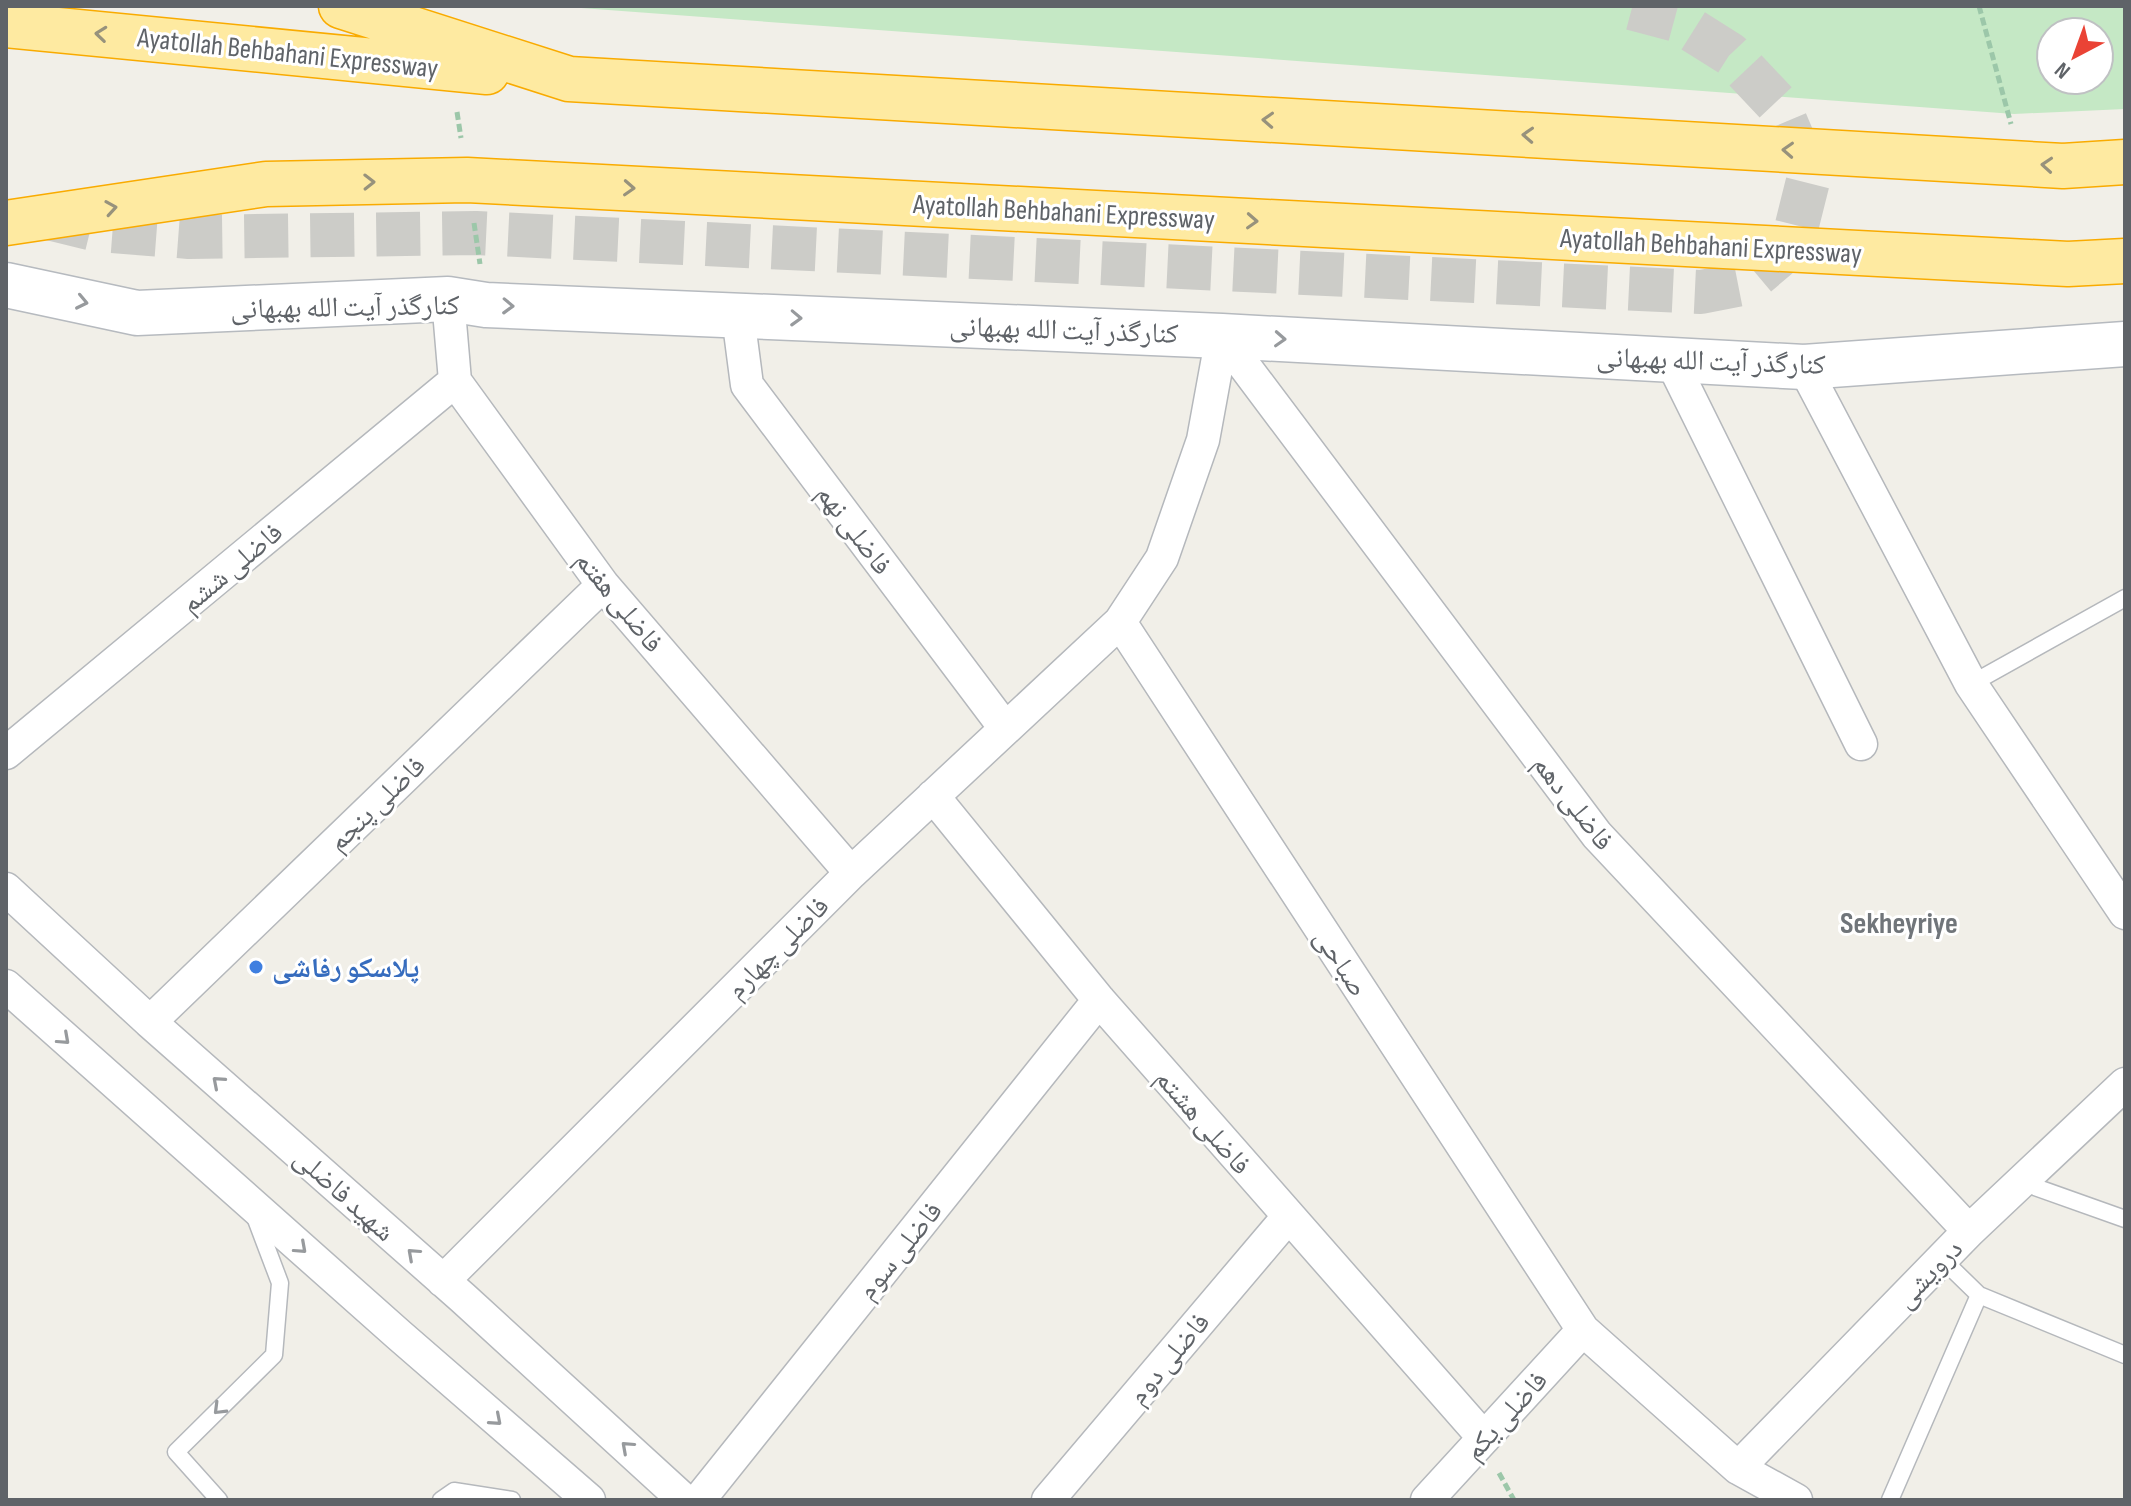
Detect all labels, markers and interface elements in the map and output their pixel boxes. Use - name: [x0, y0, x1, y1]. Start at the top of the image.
- north arrow: [2035, 16, 2115, 96]
- street label: Ayatollah Behbahani Expressway: [135, 21, 440, 86]
- one-way arrow: [94, 26, 107, 43]
- text: N: [2050, 56, 2076, 84]
- one-way arrow: [1261, 111, 1274, 128]
- one-way arrow: [1521, 126, 1534, 143]
- one-way arrow: [1781, 141, 1794, 158]
- one-way arrow: [2040, 157, 2053, 174]
- one-way arrow: [363, 173, 376, 190]
- one-way arrow: [623, 179, 636, 196]
- street label: Ayatollah Behbahani Expressway: [911, 188, 1216, 237]
- one-way arrow: [104, 200, 118, 217]
- one-way arrow: [1246, 212, 1259, 229]
- street label: Ayatollah Behbahani Expressway: [1558, 222, 1863, 271]
- street label: کنارگذر آیت الله بهبهانی: [230, 289, 460, 326]
- one-way arrow: [76, 292, 89, 309]
- one-way arrow: [502, 297, 515, 314]
- one-way arrow: [790, 309, 803, 326]
- street label: کنارگذر آیت الله بهبهانی: [949, 310, 1179, 351]
- one-way arrow: [1274, 330, 1287, 347]
- street label: کنارگذر آیت الله بهبهانی: [1596, 341, 1826, 382]
- street label: فاضلی نهم: [808, 478, 898, 582]
- street label: فاضلی ششم: [174, 516, 290, 621]
- street label: فاضلی هفتم: [567, 544, 670, 660]
- street label: فاضلی دهم: [1525, 749, 1620, 858]
- street label: فاضلی پنجم: [321, 750, 433, 859]
- street label: فاضلی چهارم: [720, 890, 837, 1007]
- district label: Sekheyriye: [1840, 906, 1958, 942]
- street label: صباحی: [1307, 923, 1375, 1003]
- place label: پلاسکو رفاشی: [272, 952, 419, 985]
- marker: پلاسکو رفاشی: [247, 958, 265, 976]
- one-way arrow: [54, 1029, 69, 1043]
- street label: فاضلی هشتم: [1147, 1062, 1258, 1182]
- one-way arrow: [213, 1077, 228, 1092]
- street label: شهید فاضلی: [287, 1141, 401, 1249]
- street label: فاضلی سوم: [851, 1195, 950, 1307]
- street label: درویشی: [1888, 1233, 1970, 1315]
- one-way arrow: [291, 1238, 306, 1253]
- one-way arrow: [408, 1250, 423, 1264]
- street label: فاضلی دوم: [1121, 1306, 1218, 1412]
- street label: فاضلی یکم: [1458, 1365, 1555, 1468]
- one-way arrow: [214, 1400, 228, 1415]
- one-way arrow: [487, 1410, 501, 1424]
- one-way arrow: [621, 1443, 636, 1457]

